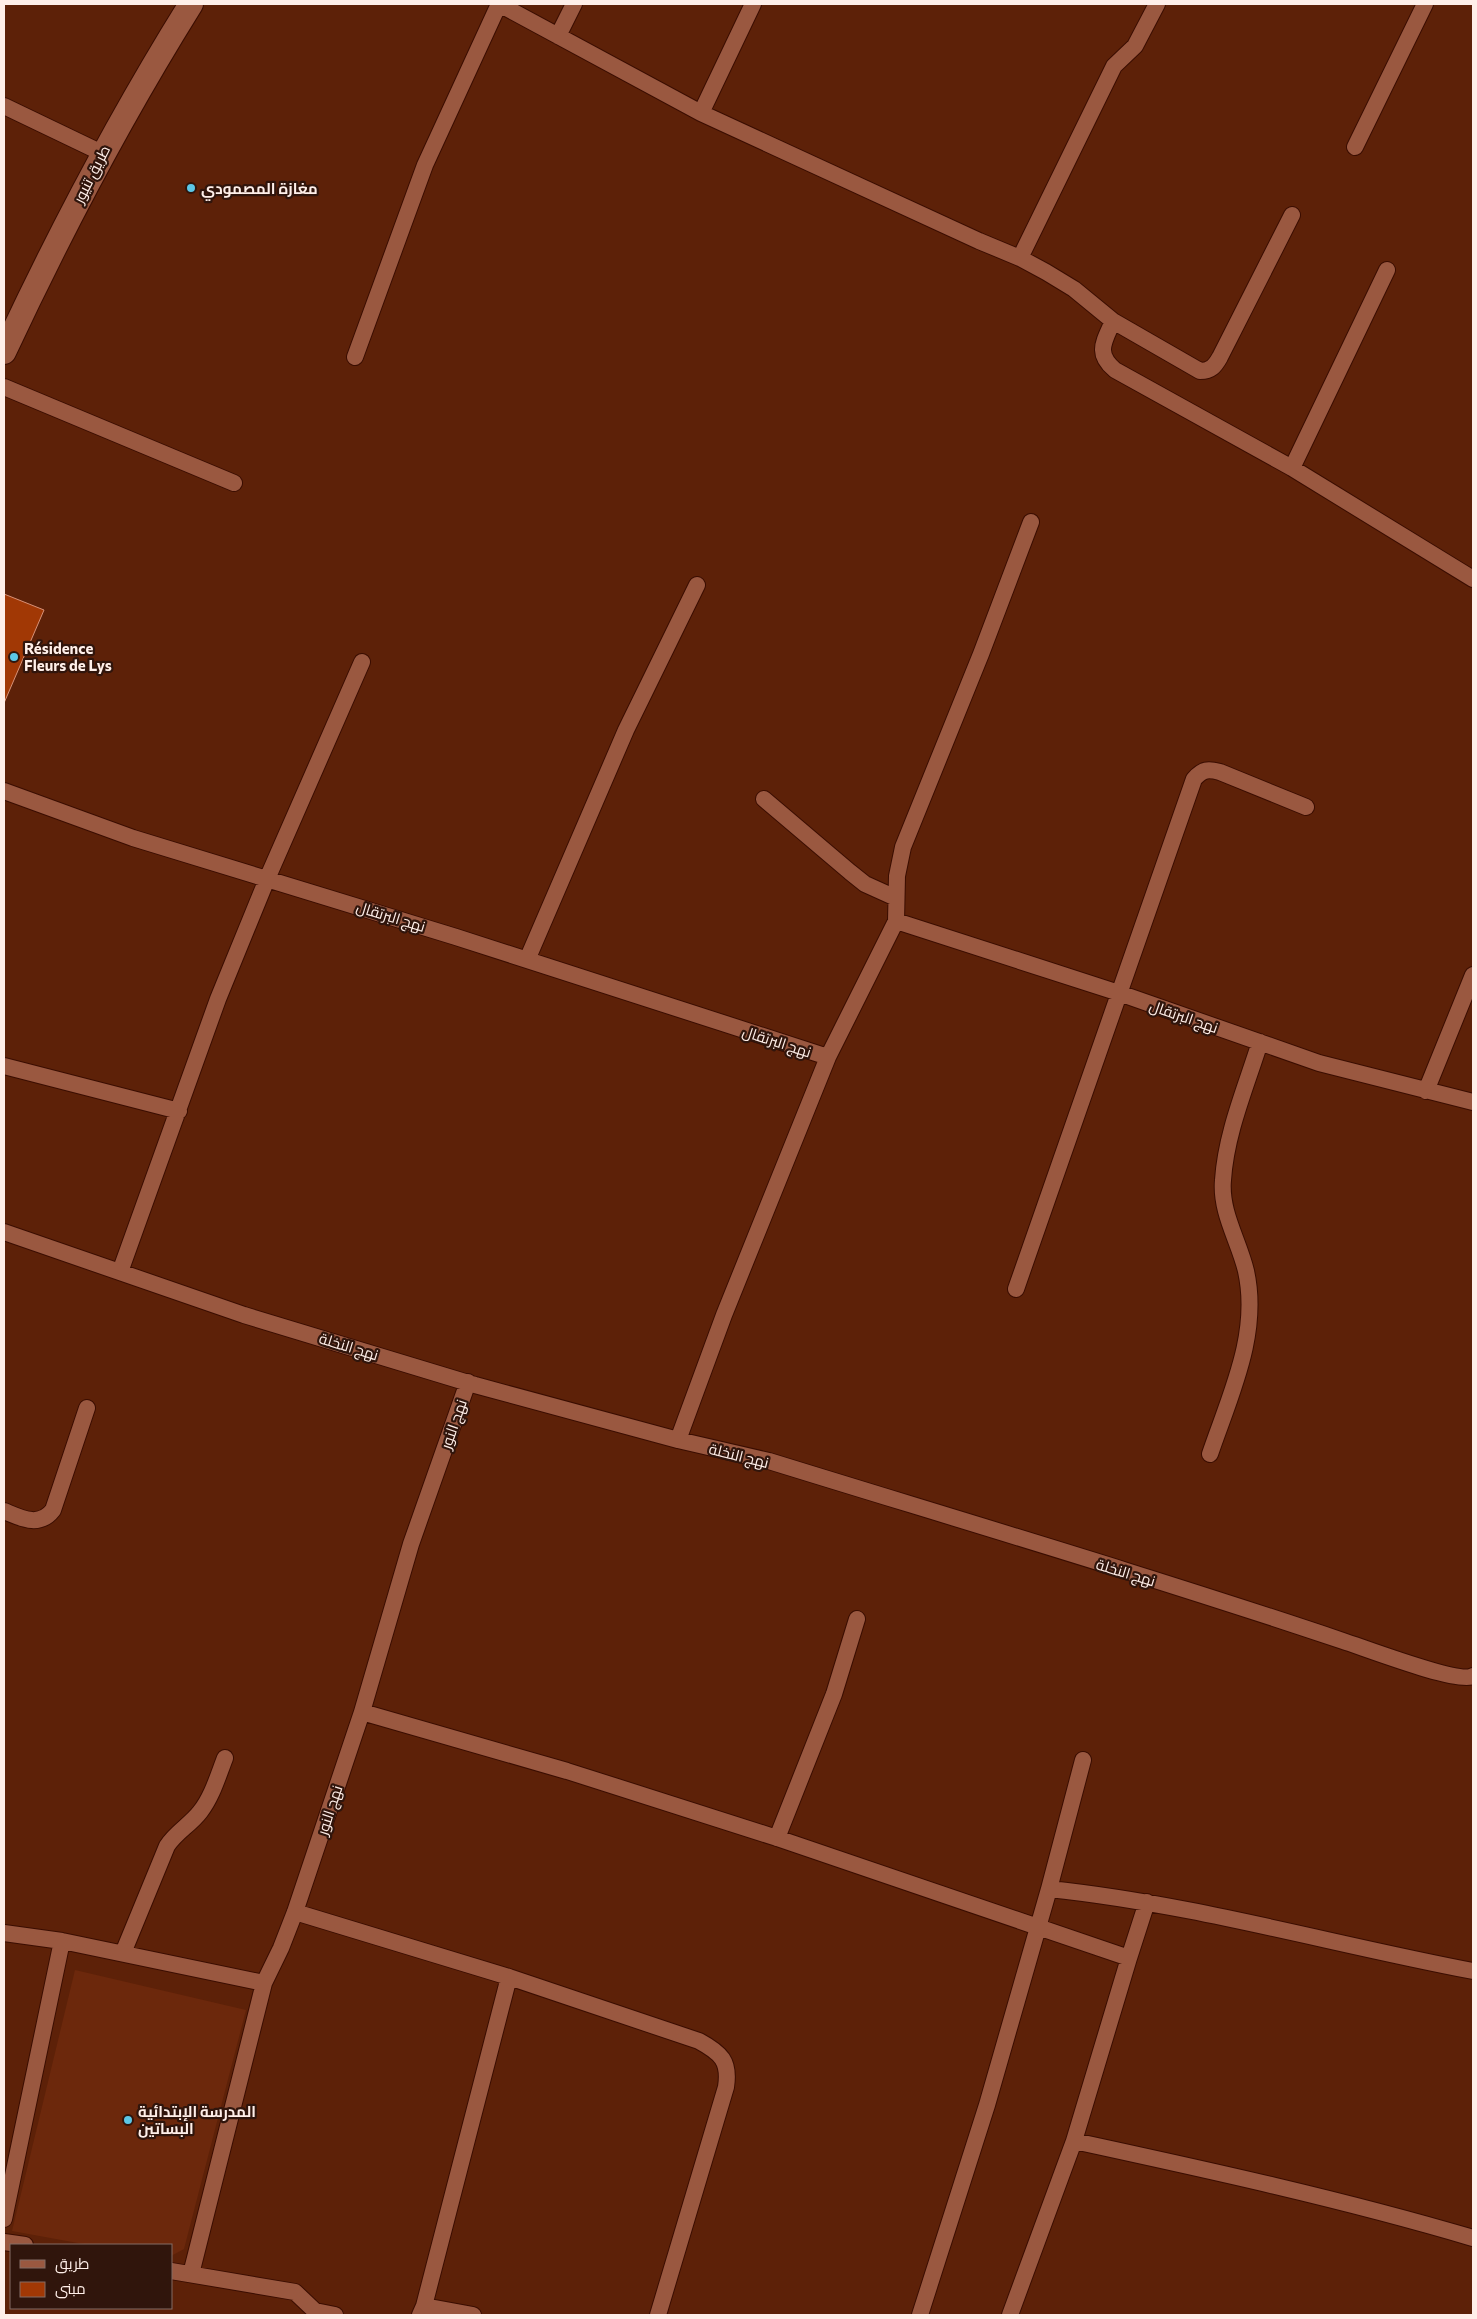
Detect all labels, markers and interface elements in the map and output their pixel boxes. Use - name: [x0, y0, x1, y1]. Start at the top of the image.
- street label: طريق تنيور: [68, 142, 115, 208]
- place label: مغازة المصمودي: [201, 179, 318, 201]
- marker: مغازة المصمودي: [185, 182, 197, 194]
- place label: Résidence Fleurs de Lys: [24, 639, 112, 674]
- marker: Résidence Fleurs de Lys: [8, 651, 20, 663]
- street label: نهج البرتقال: [353, 897, 428, 938]
- street label: نهج البرتقال: [1146, 996, 1221, 1039]
- street label: نهج البرتقال: [739, 1021, 814, 1063]
- street label: نهج النخلة: [316, 1328, 381, 1366]
- street label: نهج النور: [436, 1397, 473, 1453]
- street label: نهج النخلة: [706, 1439, 771, 1474]
- street label: نهج النخلة: [1093, 1554, 1158, 1592]
- street label: نهج النور: [312, 1783, 348, 1839]
- place label: المدرسة الإبتدائية البساتين: [138, 2102, 256, 2138]
- marker: المدرسة الإبتدائية البساتين: [122, 2114, 134, 2126]
- legend: [10, 2244, 172, 2309]
- text: طريق: [55, 2254, 89, 2274]
- text: مبنى: [55, 2279, 86, 2299]

